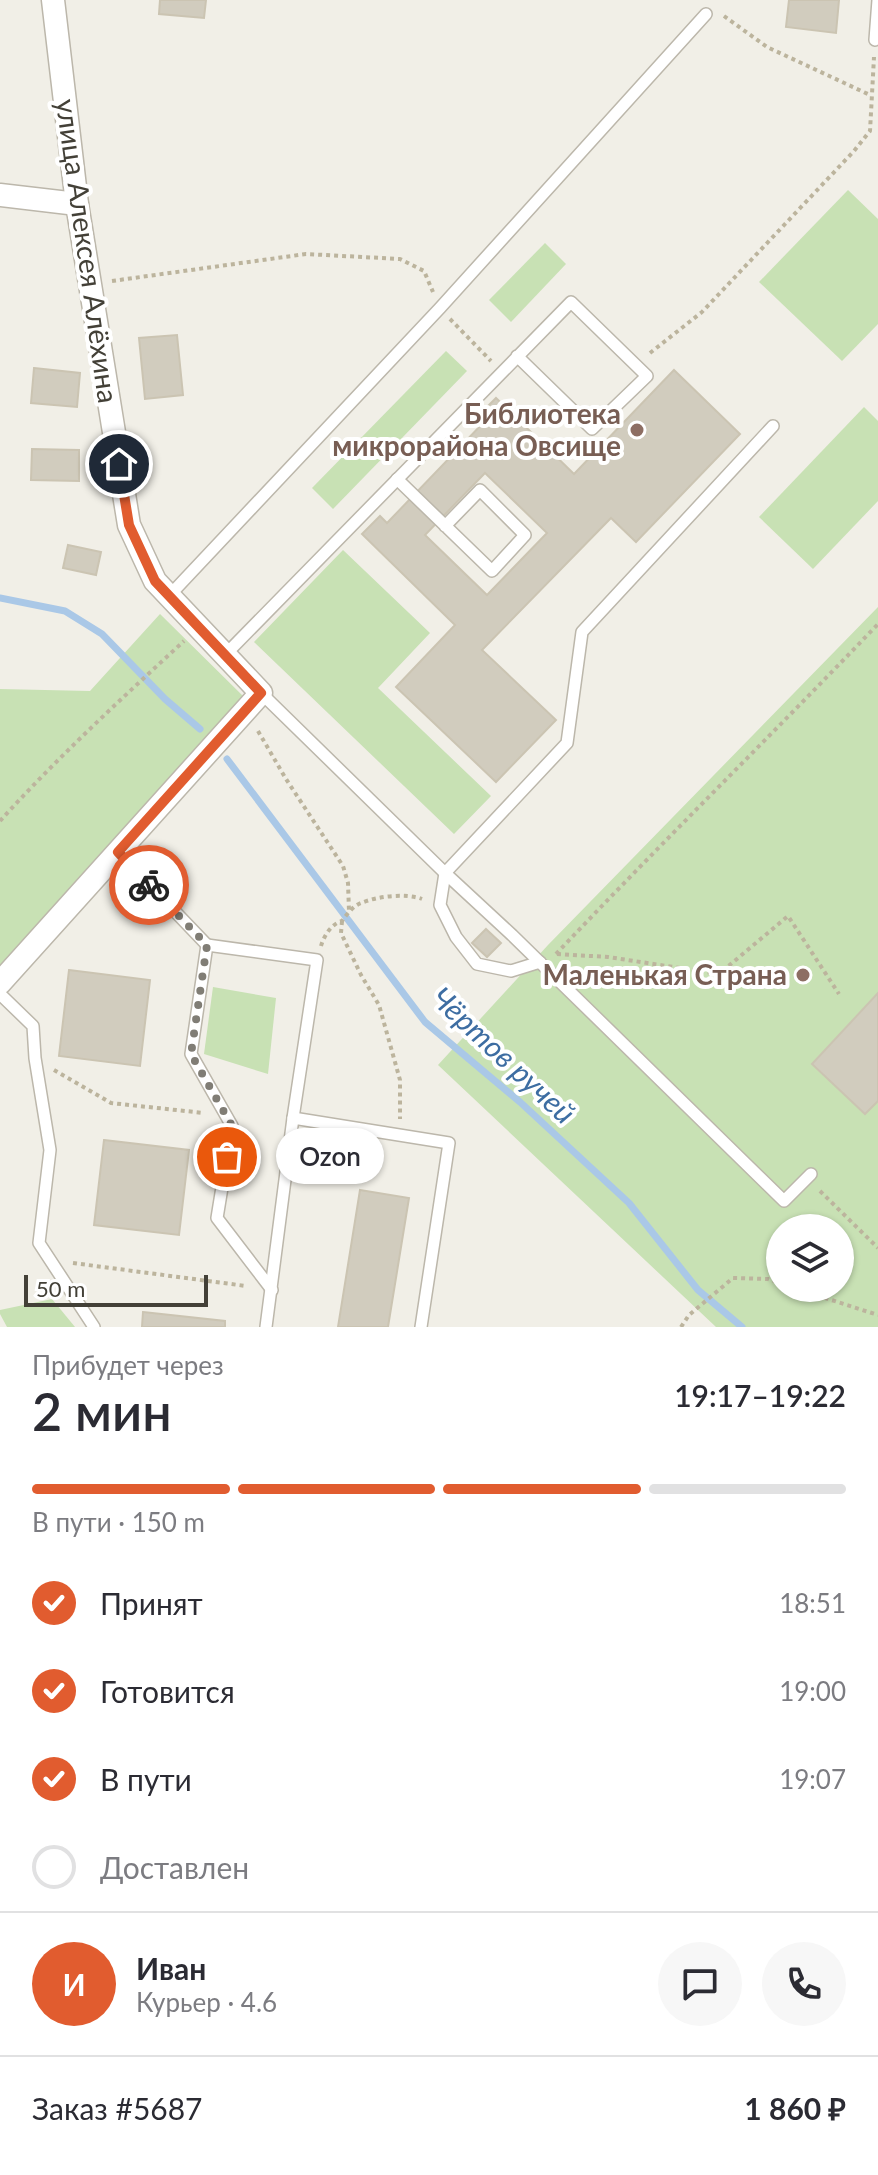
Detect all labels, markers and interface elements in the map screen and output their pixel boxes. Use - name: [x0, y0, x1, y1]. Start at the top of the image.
- street label: улица Алексея Алёхина: [50, 97, 126, 405]
- place label: Библиотека микрорайона Овсище: [332, 396, 621, 462]
- marker: Библиотека микрорайона Овсище: [628, 421, 646, 439]
- pin: [85, 430, 153, 498]
- icon: home: [97, 442, 141, 486]
- courier: [109, 845, 189, 925]
- icon: bike: [127, 863, 171, 907]
- place label: Маленькая Страна: [543, 957, 787, 991]
- marker: Маленькая Страна: [794, 966, 812, 984]
- water label: Чёртов ручей: [425, 979, 584, 1130]
- pin: [193, 1123, 261, 1191]
- callout: Ozon: [275, 1129, 383, 1185]
- icon: bag: [205, 1135, 249, 1179]
- text: Ozon: [299, 1140, 361, 1172]
- map controls: [766, 1214, 854, 1302]
- button: layers: [766, 1214, 854, 1302]
- scale bar: [24, 1271, 208, 1307]
- text: 50 m: [36, 1275, 85, 1302]
- text: Прибудет через: [32, 1349, 224, 1381]
- text: 19:17–19:22: [674, 1377, 846, 1413]
- text: 2 мин: [32, 1380, 172, 1442]
- text: В пути · 150 m: [32, 1506, 205, 1538]
- icon: check: [32, 1581, 76, 1625]
- text: Принят: [100, 1585, 203, 1621]
- text: 18:51: [779, 1587, 846, 1619]
- icon: check: [32, 1669, 76, 1713]
- text: Готовится: [100, 1673, 235, 1709]
- text: 19:00: [779, 1675, 846, 1707]
- icon: check: [32, 1757, 76, 1801]
- text: В пути: [100, 1761, 192, 1797]
- text: 19:07: [779, 1763, 846, 1795]
- text: Доставлен: [100, 1849, 249, 1885]
- button: chat: [658, 1942, 742, 2026]
- button: phone: [762, 1942, 846, 2026]
- text: Иван: [136, 1950, 206, 1986]
- text: И: [62, 1966, 86, 2002]
- text: Курьер · 4.6: [136, 1986, 277, 2018]
- text: Заказ #5687: [32, 2090, 203, 2126]
- text: 1 860 ₽: [744, 2090, 846, 2126]

